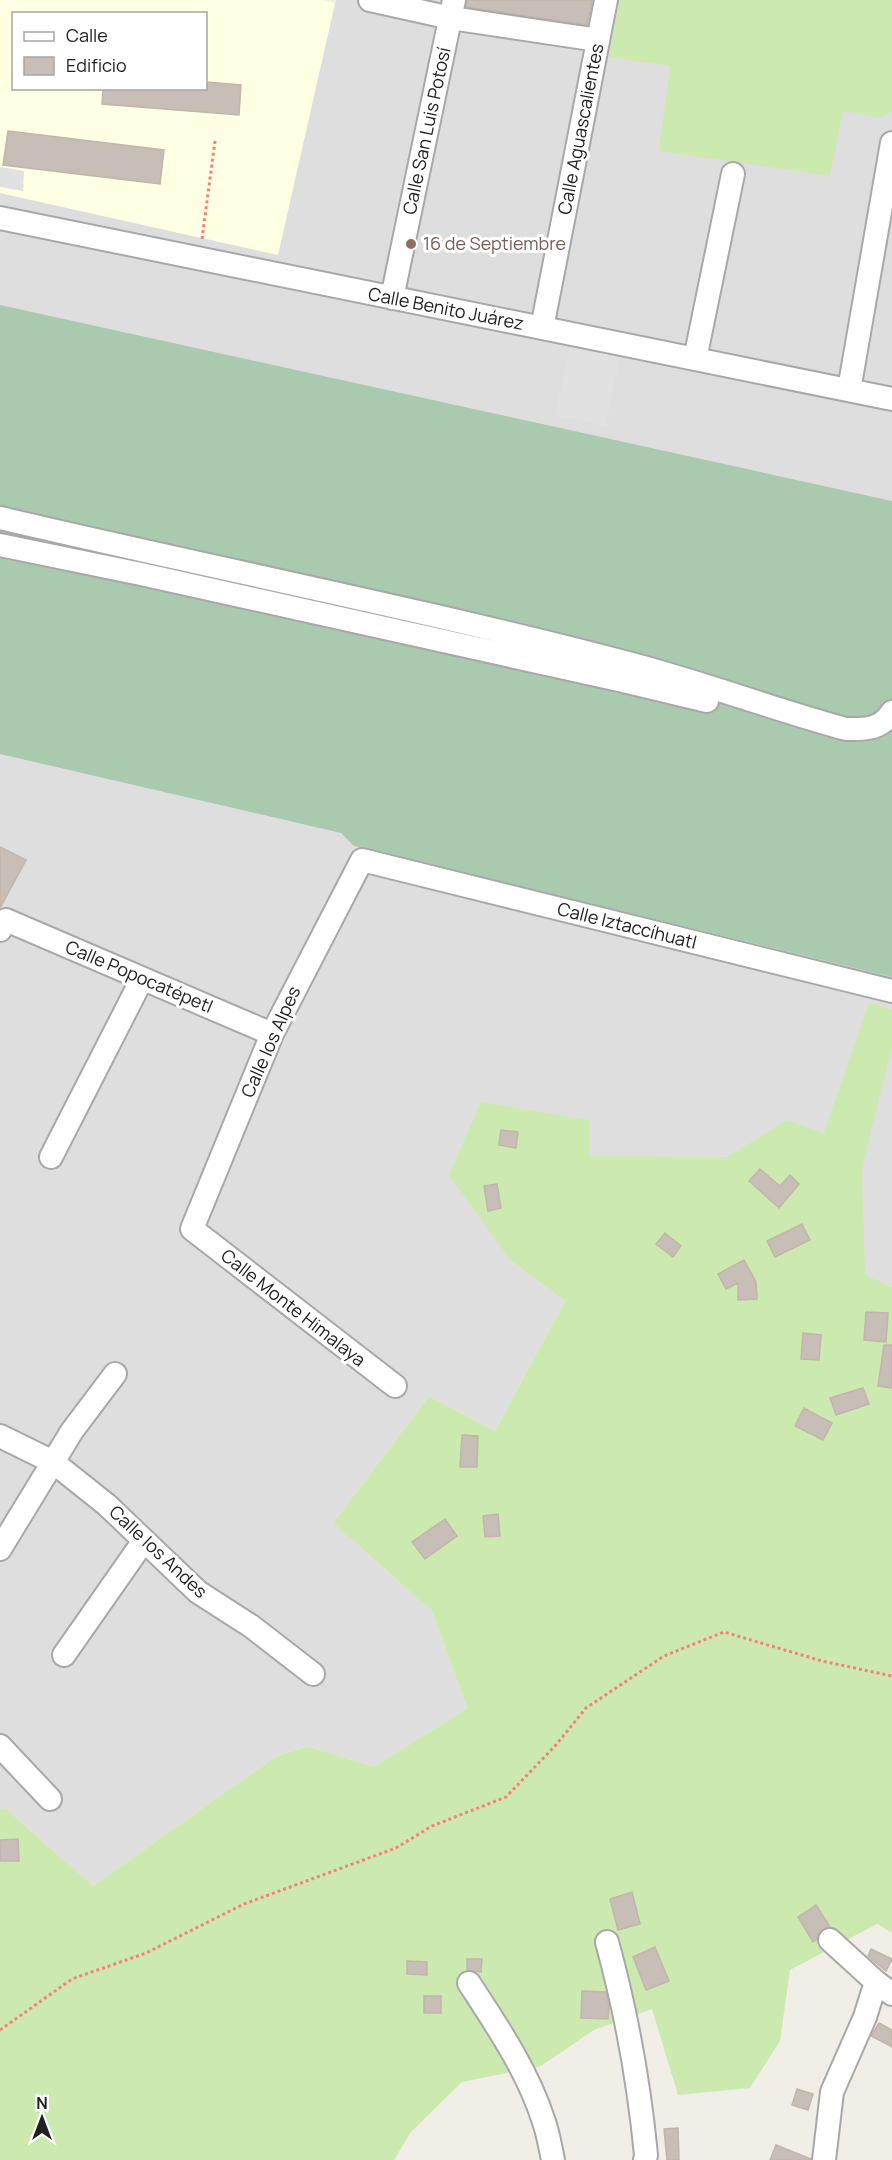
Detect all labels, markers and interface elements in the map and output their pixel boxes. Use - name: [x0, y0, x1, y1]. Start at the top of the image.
- legend: [12, 12, 207, 90]
- text: Calle: [66, 23, 108, 47]
- street label: Calle Aguascalientes: [552, 41, 608, 216]
- street label: Calle San Luis Potosí: [397, 45, 455, 217]
- text: Edificio: [66, 53, 127, 77]
- place label: 16 de Septiembre: [423, 231, 566, 255]
- marker: 16 de Septiembre: [404, 237, 418, 251]
- street label: Calle Benito Juárez: [366, 281, 526, 335]
- street label: Calle Iztaccíhuatl: [555, 896, 699, 954]
- street label: Calle Popocatépetl: [62, 934, 217, 1018]
- street label: Calle los Alpes: [235, 982, 305, 1101]
- street label: Calle Monte Himalaya: [216, 1243, 371, 1371]
- street label: Calle los Andes: [104, 1500, 213, 1603]
- north arrow: [12, 2088, 72, 2148]
- text: N: [36, 2092, 48, 2114]

